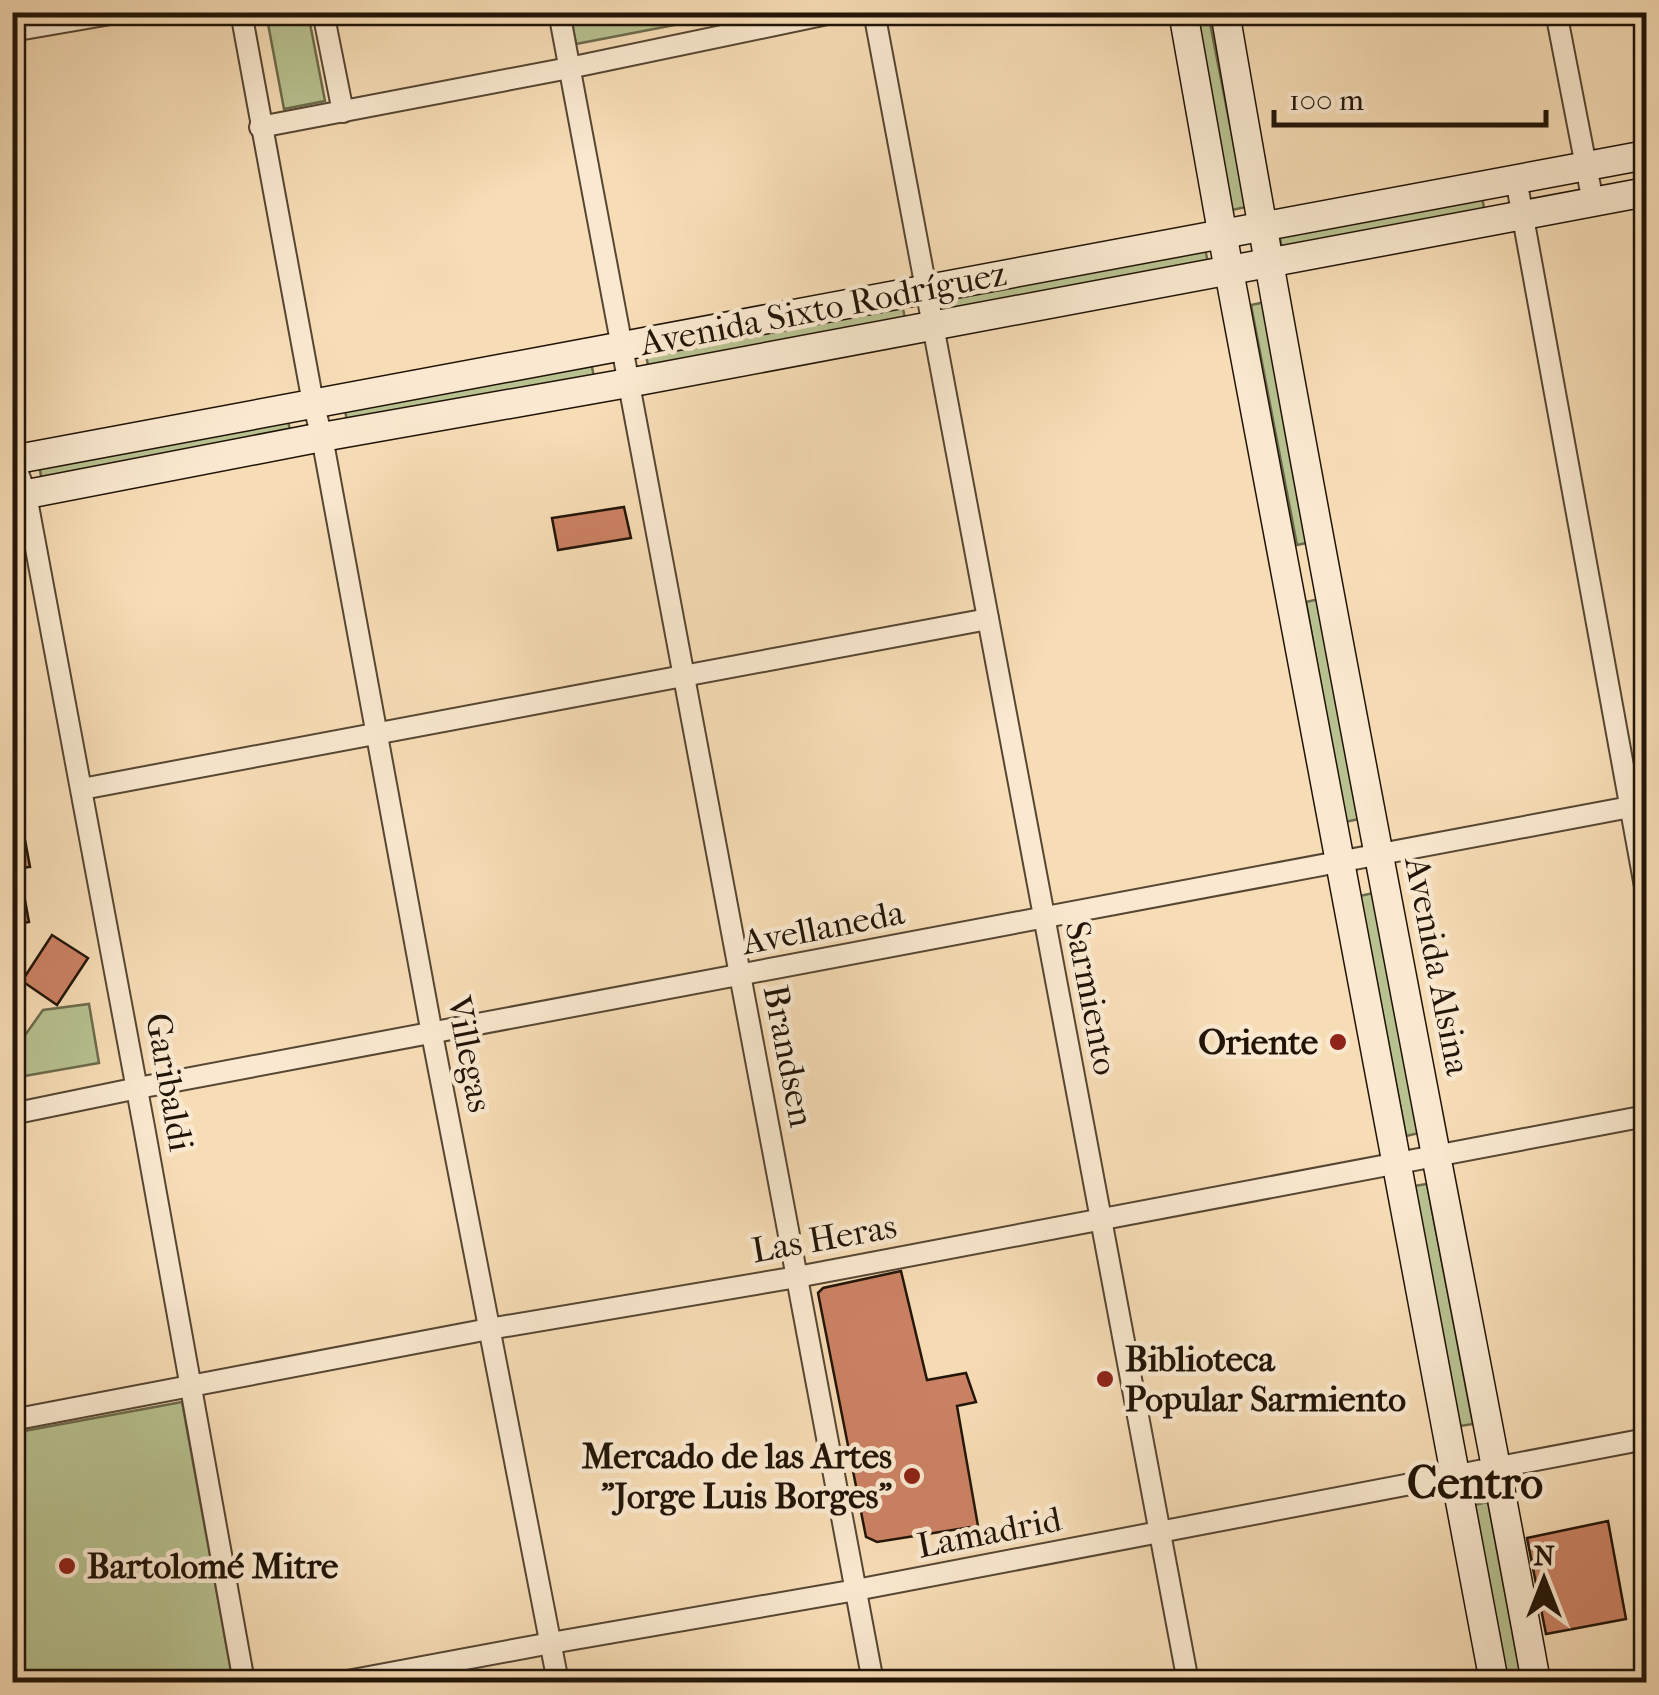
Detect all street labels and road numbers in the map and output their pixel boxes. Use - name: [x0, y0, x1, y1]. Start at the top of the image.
- street label: Avenida Sixto Rodríguez: [635, 253, 1010, 364]
- street label: Avenida Alsina: [1396, 852, 1479, 1079]
- street label: Avellaneda: [737, 892, 908, 964]
- street label: Sarmiento: [1057, 918, 1127, 1079]
- street label: Brandsen: [755, 982, 822, 1130]
- street label: Villegas: [438, 992, 501, 1116]
- street label: Garibaldi: [137, 1010, 202, 1154]
- street label: Las Heras: [748, 1206, 900, 1271]
- street label: Lamadrid: [914, 1498, 1065, 1567]

